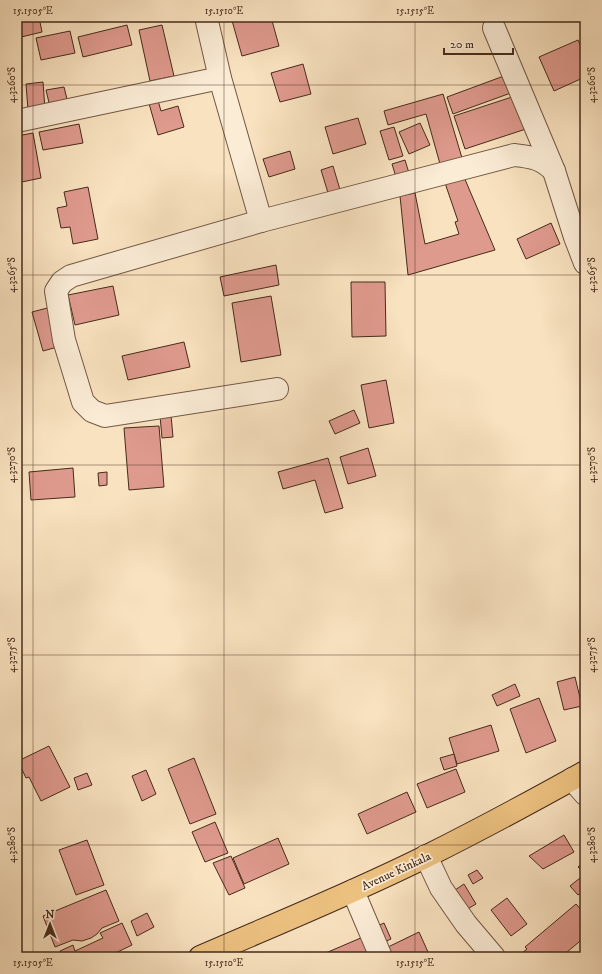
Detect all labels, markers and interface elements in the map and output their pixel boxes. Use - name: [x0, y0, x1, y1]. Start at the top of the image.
- text: 15.1505°E: [13, 5, 53, 17]
- text: 15.1510°E: [205, 5, 243, 17]
- text: 15.1515°E: [396, 5, 434, 17]
- scale bar: [444, 30, 513, 56]
- text: 20 m: [450, 37, 474, 52]
- text: 4.3260°S: [6, 67, 18, 103]
- text: 4.3260°S: [586, 67, 598, 103]
- text: 4.3265°S: [6, 257, 18, 293]
- text: 4.3265°S: [586, 257, 598, 293]
- text: 4.3270°S: [6, 447, 18, 483]
- text: 4.3270°S: [586, 447, 598, 483]
- text: 4.3275°S: [6, 637, 18, 673]
- text: 4.3275°S: [586, 637, 598, 673]
- text: 4.3280°S: [6, 827, 18, 863]
- text: 4.3280°S: [586, 827, 598, 863]
- street label: Avenue Kinkala: [359, 848, 434, 894]
- north arrow: [30, 904, 70, 944]
- text: N: [45, 908, 55, 922]
- text: 15.1505°E: [13, 957, 53, 969]
- text: 15.1510°E: [205, 957, 243, 969]
- text: 15.1515°E: [396, 957, 434, 969]

